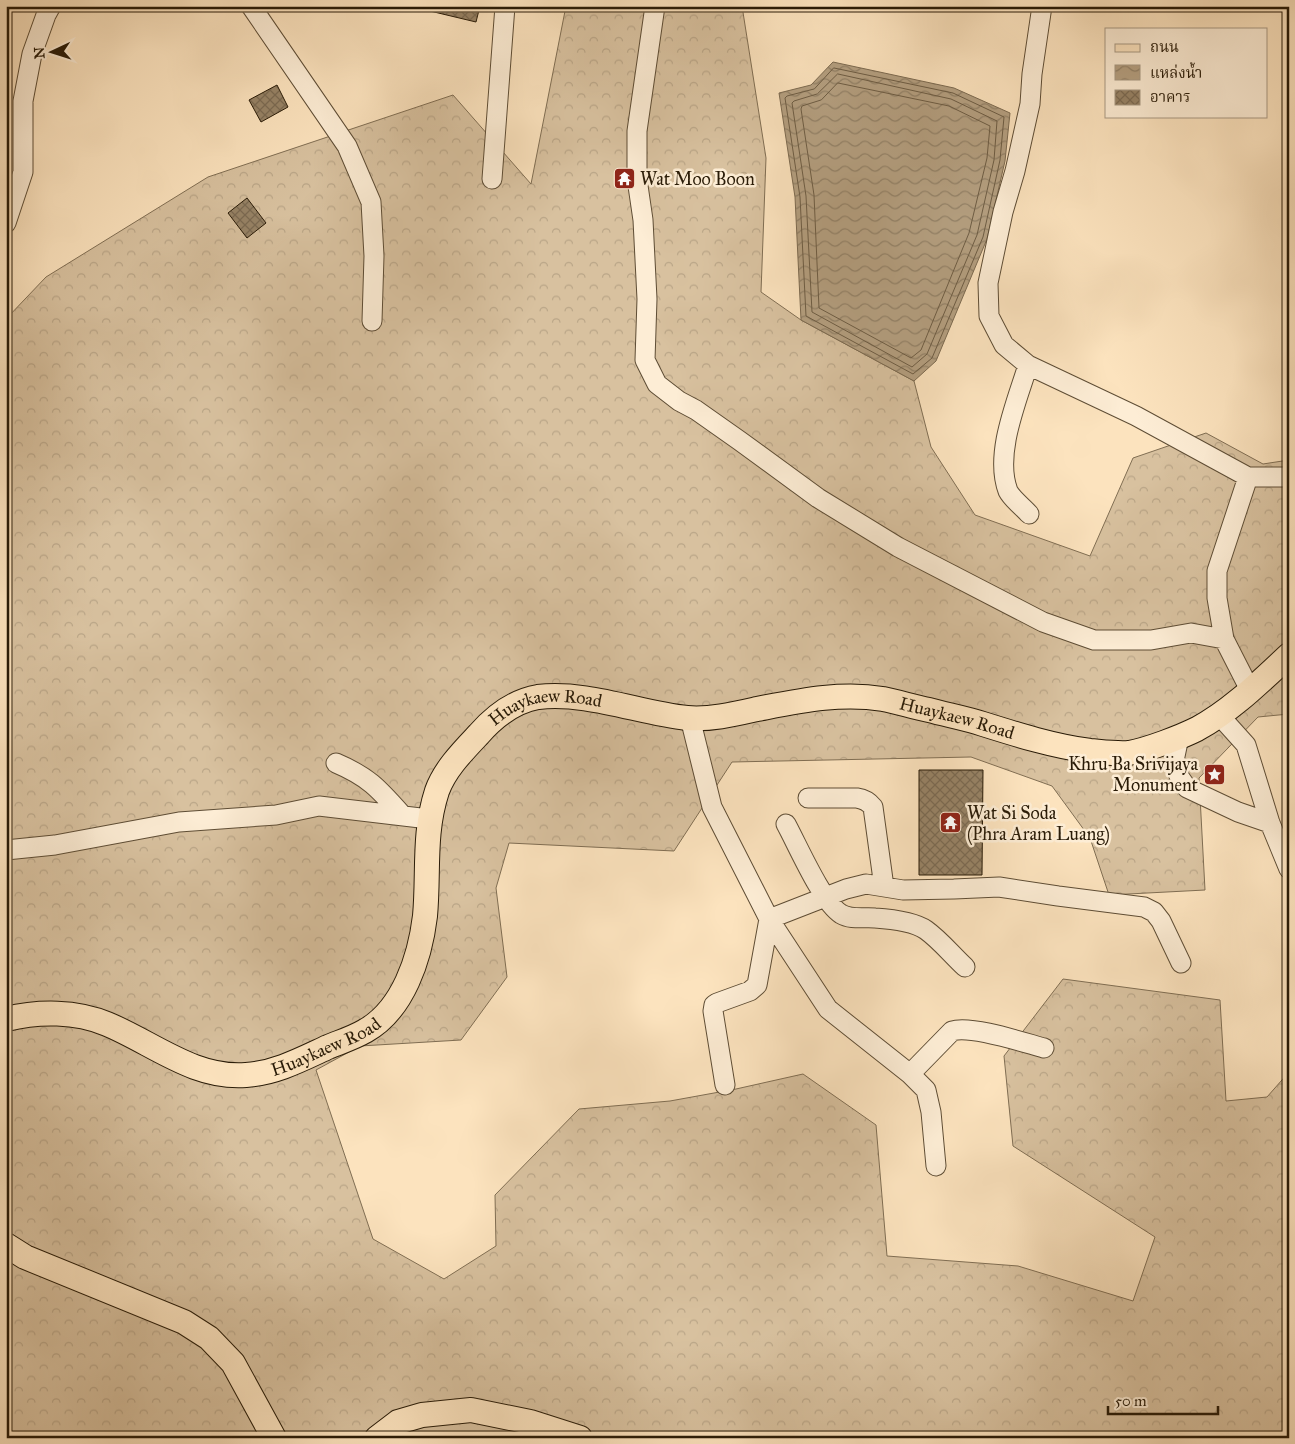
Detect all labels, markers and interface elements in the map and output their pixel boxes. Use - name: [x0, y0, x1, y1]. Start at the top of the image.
- north arrow: [28, 28, 78, 78]
- legend: [1105, 28, 1268, 118]
- text: ถนน: [1150, 38, 1179, 56]
- text: N: [31, 46, 48, 59]
- text: แหล่งน้ำ: [1150, 62, 1202, 82]
- text: อาคาร: [1150, 88, 1190, 106]
- temple icon: Wat Moo Boon: [612, 167, 636, 191]
- place label: Wat Moo Boon: [640, 168, 755, 190]
- street label: Huaykaew Road: [484, 685, 604, 730]
- street label: Huaykaew Road: [897, 692, 1017, 744]
- place label: Khru Ba Srivijaya Monument: [1068, 753, 1199, 796]
- place icon: Khru Ba Srivijaya Monument: [1202, 762, 1226, 786]
- place label: Wat Si Soda (Phra Aram Luang): [967, 802, 1110, 846]
- temple icon: Wat Si Soda (Phra Aram Luang): [939, 811, 963, 835]
- street label: Huaykaew Road: [268, 1013, 386, 1081]
- scale bar: [1108, 1384, 1218, 1416]
- text: 50 m: [1115, 1392, 1147, 1410]

